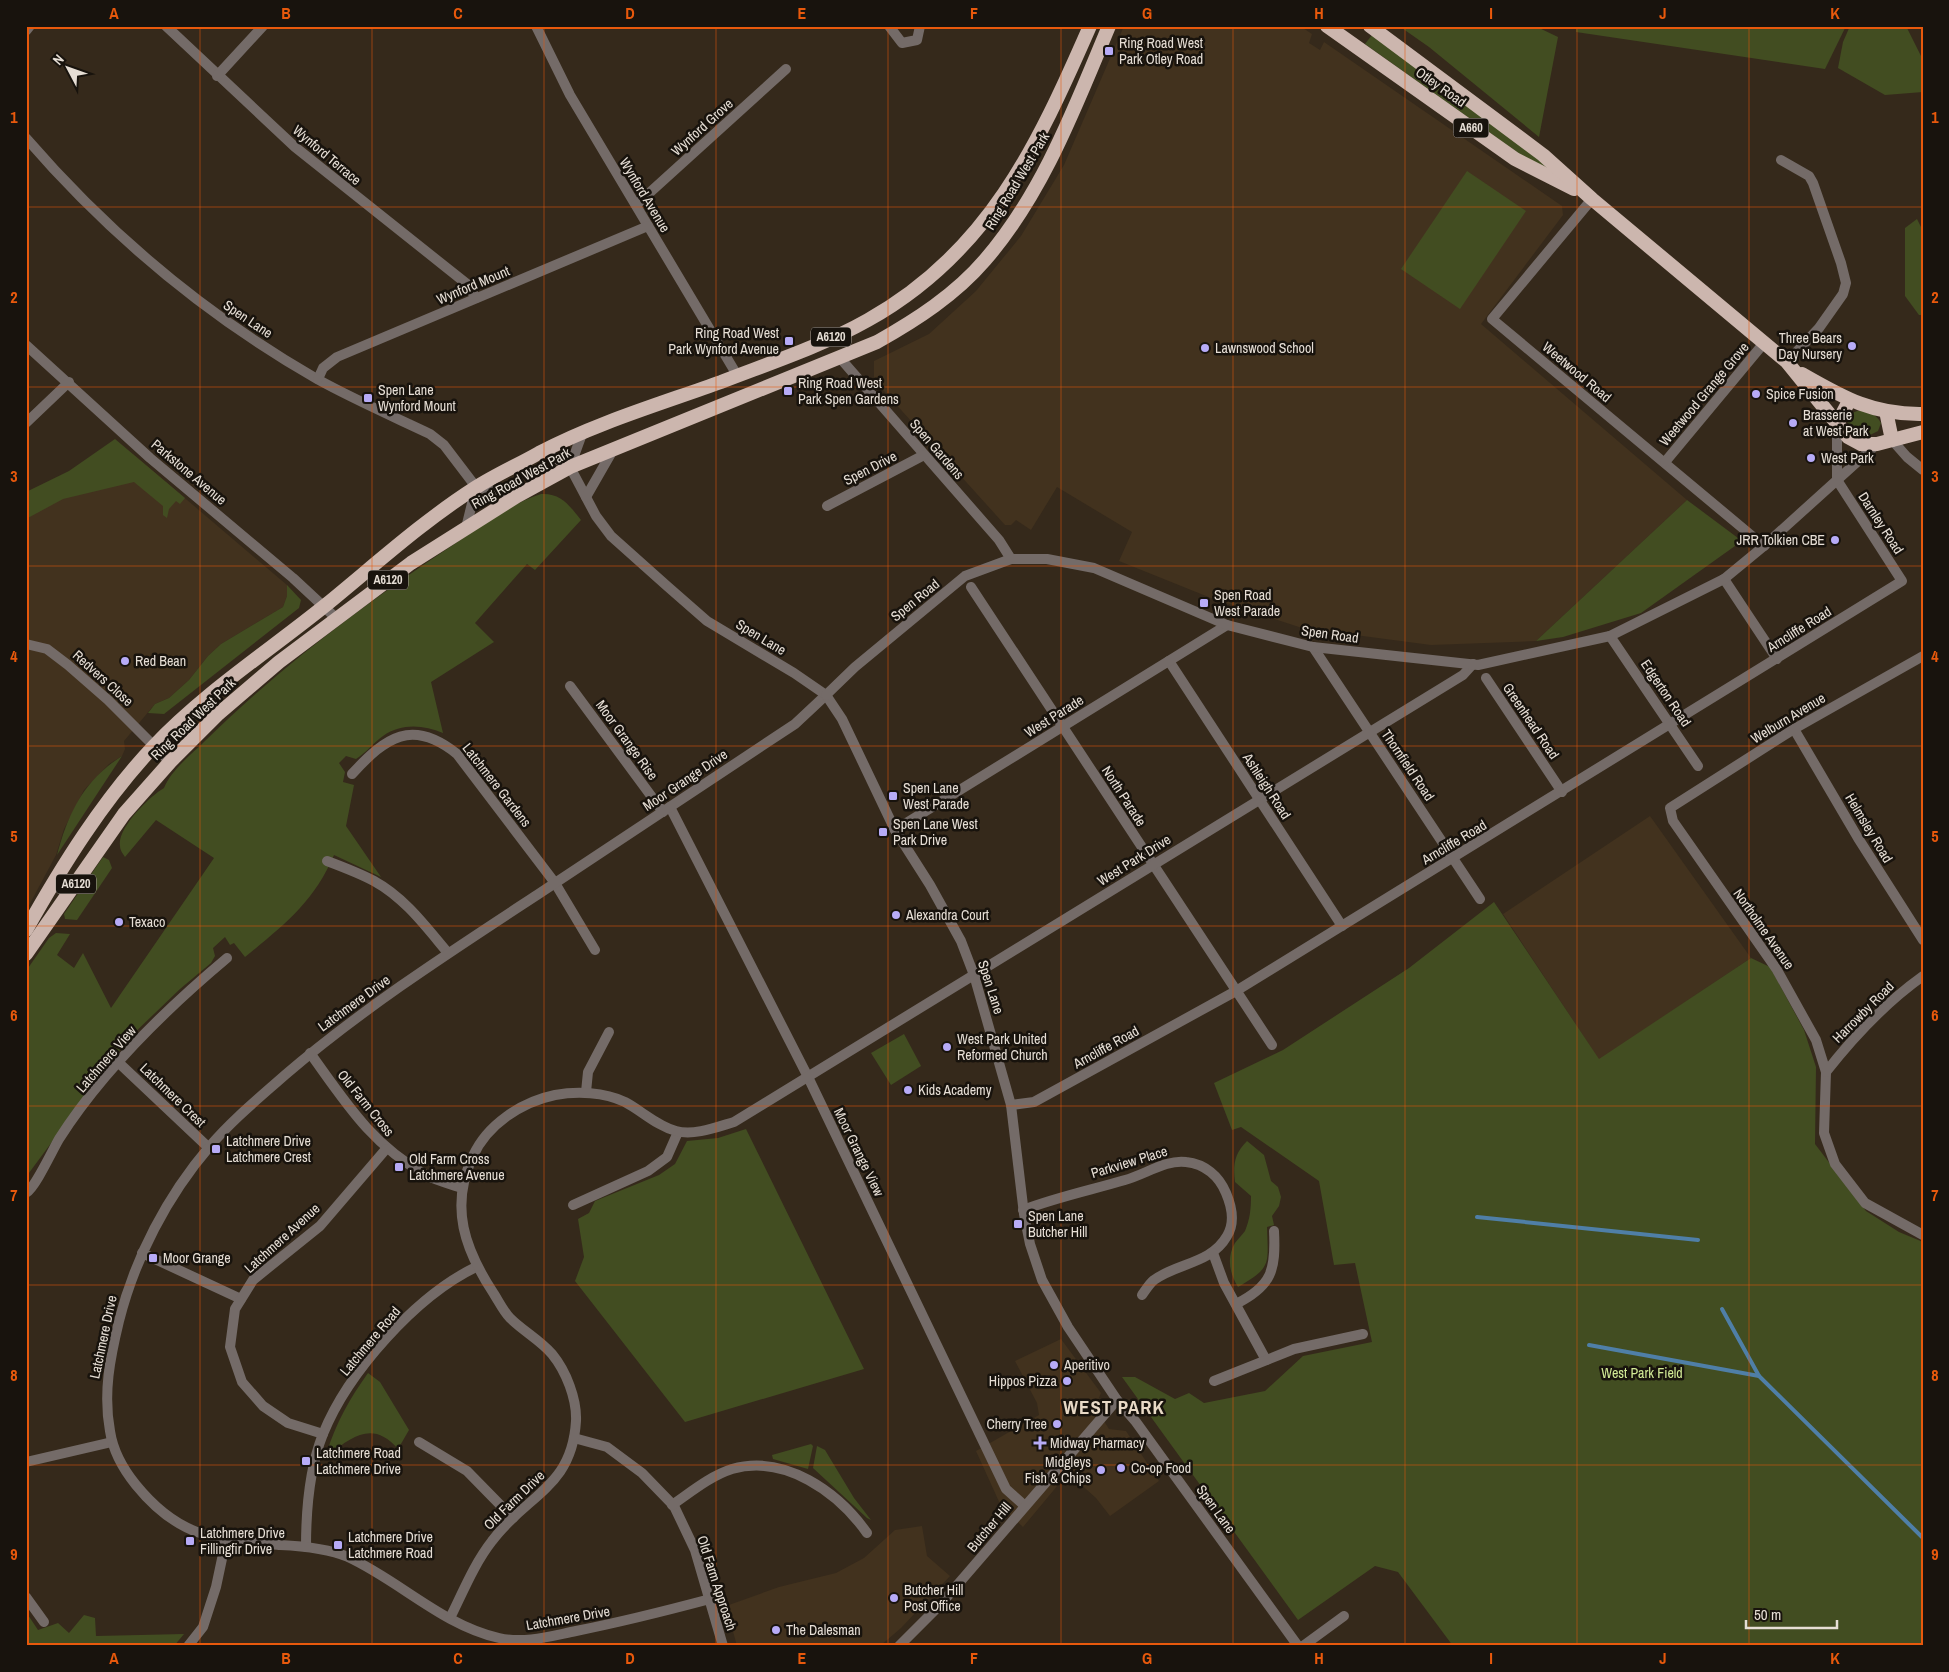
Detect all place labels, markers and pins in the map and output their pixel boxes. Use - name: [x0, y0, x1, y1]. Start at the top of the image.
- place label: Ring Road West Park Otley Road: [1119, 34, 1203, 68]
- marker: Ring Road West Park Otley Road: [1103, 45, 1115, 57]
- place label: Ring Road West Park Wynford Avenue: [668, 324, 779, 358]
- place label: Three Bears Day Nursery: [1778, 329, 1842, 363]
- marker: Ring Road West Park Wynford Avenue: [783, 335, 795, 347]
- place label: Lawnswood School: [1215, 339, 1314, 357]
- marker: Three Bears Day Nursery: [1846, 340, 1858, 352]
- marker: Lawnswood School: [1199, 342, 1211, 354]
- place label: Ring Road West Park Spen Gardens: [798, 374, 899, 408]
- place label: Spen Lane Wynford Mount: [378, 381, 456, 415]
- marker: Ring Road West Park Spen Gardens: [782, 385, 794, 397]
- place label: Spice Fusion: [1766, 385, 1834, 403]
- marker: Spice Fusion: [1750, 388, 1762, 400]
- marker: Spen Lane Wynford Mount: [362, 392, 374, 404]
- place label: Brasserie at West Park: [1803, 406, 1869, 440]
- marker: Brasserie at West Park: [1787, 417, 1799, 429]
- place label: West Park: [1821, 449, 1874, 467]
- marker: West Park: [1805, 452, 1817, 464]
- place label: JRR Tolkien CBE: [1737, 531, 1825, 549]
- marker: JRR Tolkien CBE: [1829, 534, 1841, 546]
- place label: Spen Road West Parade: [1214, 586, 1280, 620]
- marker: Spen Road West Parade: [1198, 597, 1210, 609]
- place label: Red Bean: [135, 652, 186, 670]
- marker: Red Bean: [119, 655, 131, 667]
- place label: Spen Lane West Parade: [903, 779, 969, 813]
- marker: Spen Lane West Parade: [887, 790, 899, 802]
- place label: Spen Lane West Park Drive: [893, 815, 978, 849]
- marker: Spen Lane West Park Drive: [877, 826, 889, 838]
- place label: Alexandra Court: [905, 906, 989, 924]
- marker: Alexandra Court: [890, 909, 902, 921]
- place label: Texaco: [129, 913, 165, 931]
- marker: Texaco: [113, 916, 125, 928]
- place label: West Park United Reformed Church: [957, 1030, 1048, 1064]
- marker: West Park United Reformed Church: [941, 1041, 953, 1053]
- place label: Kids Academy: [918, 1081, 992, 1099]
- marker: Kids Academy: [902, 1084, 914, 1096]
- place label: Latchmere Drive Latchmere Crest: [226, 1132, 311, 1166]
- marker: Latchmere Drive Latchmere Crest: [210, 1143, 222, 1155]
- place label: Old Farm Cross Latchmere Avenue: [409, 1150, 505, 1184]
- marker: Old Farm Cross Latchmere Avenue: [393, 1161, 405, 1173]
- place label: Spen Lane Butcher Hill: [1028, 1207, 1087, 1241]
- marker: Spen Lane Butcher Hill: [1012, 1218, 1024, 1230]
- place label: Moor Grange: [163, 1249, 231, 1267]
- marker: Moor Grange: [147, 1252, 159, 1264]
- place label: Aperitivo: [1063, 1356, 1110, 1374]
- marker: Aperitivo: [1048, 1359, 1060, 1371]
- place label: Hippos Pizza: [989, 1372, 1058, 1390]
- marker: Hippos Pizza: [1061, 1375, 1073, 1387]
- place label: Cherry Tree: [986, 1415, 1047, 1433]
- marker: Cherry Tree: [1051, 1418, 1063, 1430]
- place label: Midway Pharmacy: [1050, 1434, 1145, 1452]
- marker: Midway Pharmacy: [1034, 1437, 1046, 1449]
- place label: Latchmere Road Latchmere Drive: [316, 1444, 401, 1478]
- place label: Midgleys Fish & Chips: [1025, 1453, 1091, 1487]
- marker: Latchmere Road Latchmere Drive: [300, 1455, 312, 1467]
- place label: Co-op Food: [1131, 1459, 1191, 1477]
- marker: Co-op Food: [1115, 1462, 1127, 1474]
- marker: Midgleys Fish & Chips: [1095, 1464, 1107, 1476]
- place label: Latchmere Drive Fillingfir Drive: [200, 1524, 285, 1558]
- place label: Latchmere Drive Latchmere Road: [348, 1528, 433, 1562]
- marker: Latchmere Drive Fillingfir Drive: [184, 1535, 196, 1547]
- marker: Latchmere Drive Latchmere Road: [332, 1539, 344, 1551]
- place label: Butcher Hill Post Office: [904, 1581, 963, 1615]
- marker: Butcher Hill Post Office: [888, 1592, 900, 1604]
- place label: The Dalesman: [786, 1621, 861, 1639]
- marker: The Dalesman: [770, 1624, 782, 1636]

